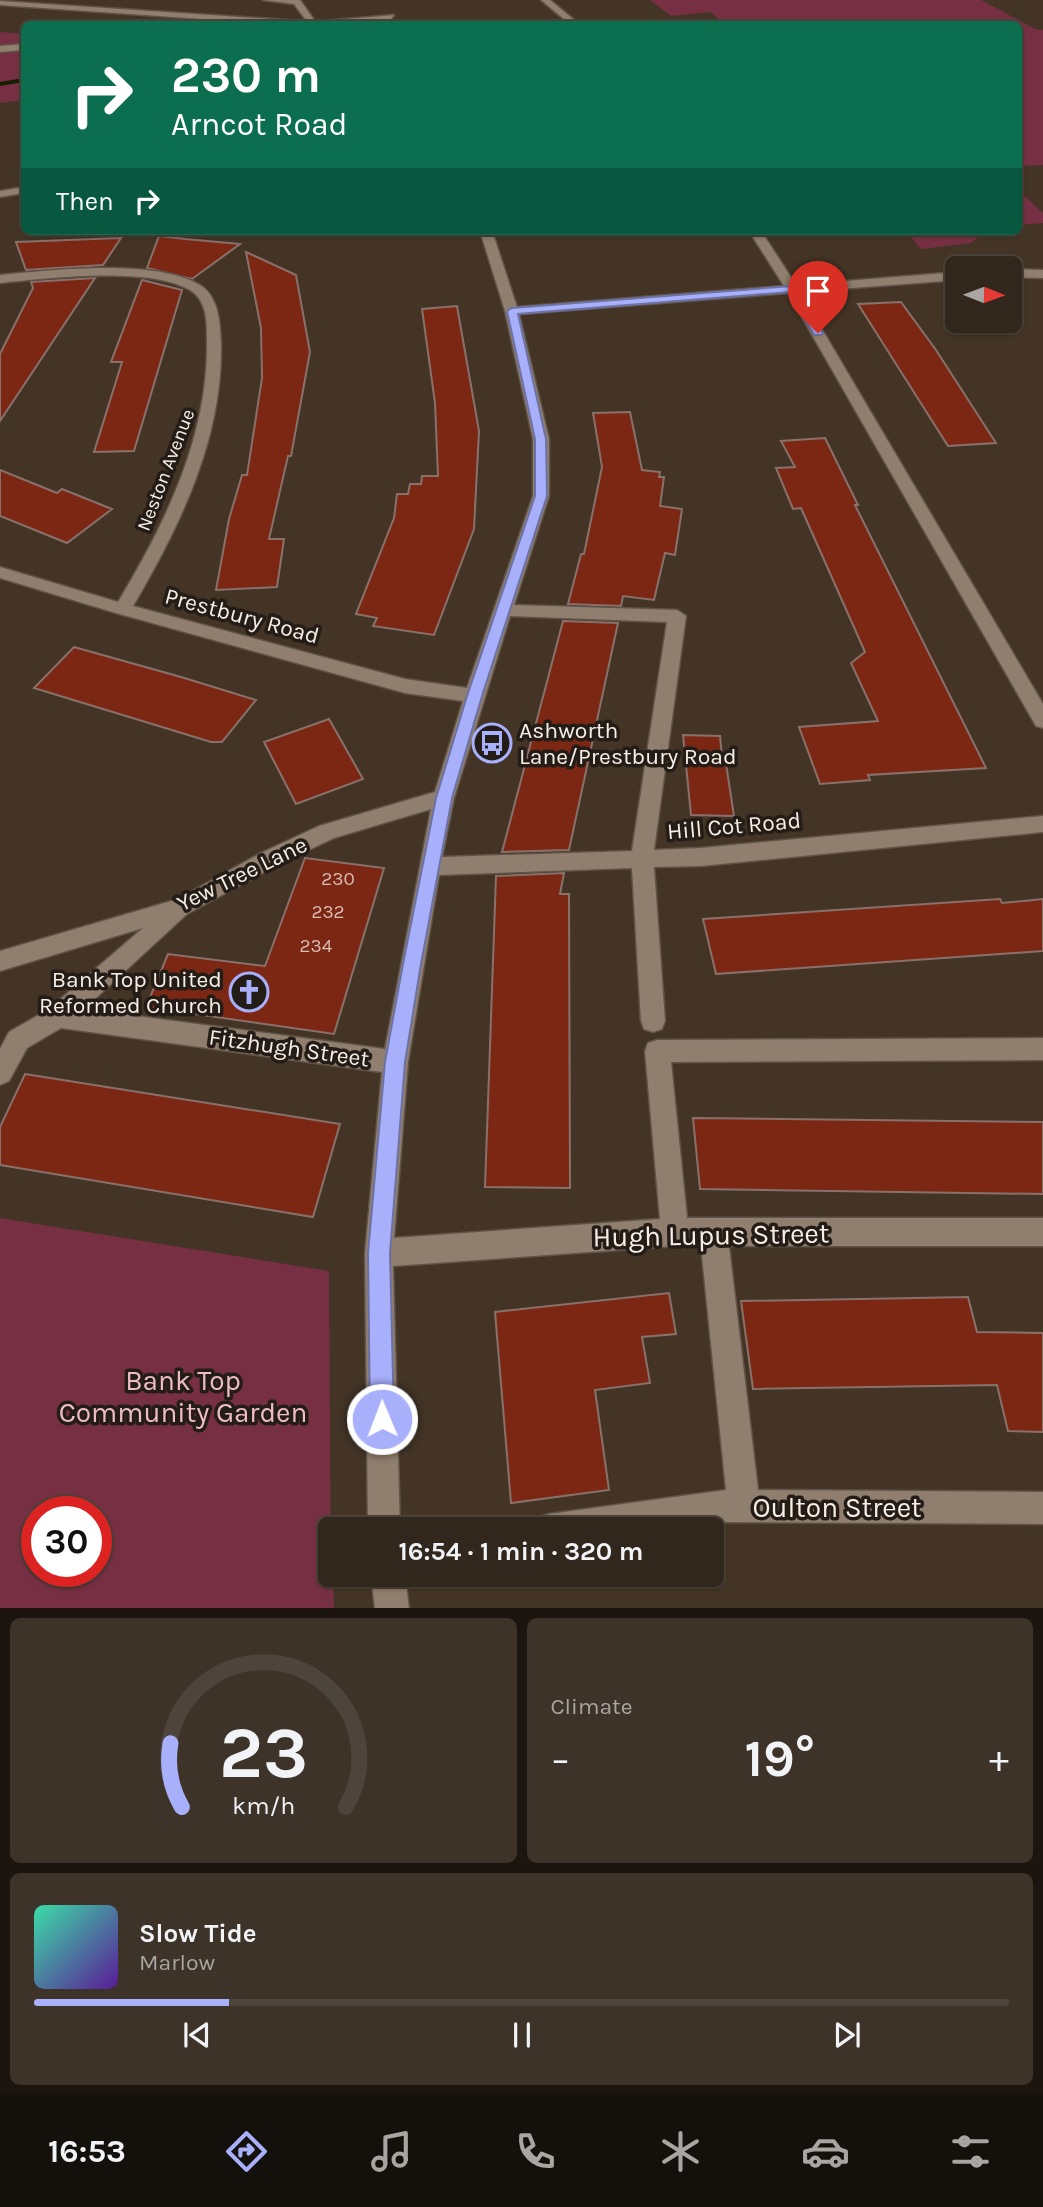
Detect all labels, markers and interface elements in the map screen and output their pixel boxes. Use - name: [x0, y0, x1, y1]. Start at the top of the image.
- text: 230 m: [171, 47, 321, 104]
- icon: right: [56, 49, 147, 140]
- text: Arncot Road: [171, 106, 348, 143]
- icon: right: [128, 182, 166, 220]
- text: Then: [56, 186, 114, 217]
- north arrow: [945, 256, 1022, 332]
- map controls: [945, 256, 1022, 333]
- pin: [788, 261, 848, 333]
- icon: arrive: [799, 272, 837, 310]
- street label: Neston Avenue: [133, 406, 199, 534]
- street label: Prestbury Road: [162, 582, 322, 650]
- place label: Ashworth Lane/Prestbury Road: [519, 717, 737, 770]
- bus stop icon: Ashworth Lane/Prestbury Road: [471, 722, 513, 764]
- street label: Hill Cot Road: [666, 807, 802, 845]
- street label: Yew Tree Lane: [173, 831, 311, 917]
- house number: 230: [321, 868, 355, 890]
- house number: 232: [311, 901, 345, 923]
- house number: 234: [300, 935, 333, 957]
- place label: Bank Top United Reformed Church: [39, 966, 222, 1019]
- church icon: Bank Top United Reformed Church: [228, 971, 270, 1013]
- street label: Fitzhugh Street: [207, 1023, 371, 1073]
- street label: Hugh Lupus Street: [592, 1216, 830, 1254]
- park label: Bank Top Community Garden: [59, 1364, 307, 1429]
- position arrow: [345, 1382, 419, 1456]
- street label: Oulton Street: [752, 1491, 922, 1524]
- speed limit sign: 30: [21, 1496, 112, 1587]
- text: 16:54 · 1 min · 320 m: [399, 1536, 644, 1567]
- text: Climate: [551, 1693, 633, 1720]
- text: 23: [219, 1710, 308, 1795]
- text: 19°: [745, 1728, 815, 1789]
- text: −: [551, 1737, 570, 1782]
- text: +: [989, 1737, 1009, 1782]
- text: km/h: [232, 1790, 295, 1819]
- text: Slow Tide: [139, 1918, 257, 1949]
- text: Marlow: [139, 1949, 215, 1976]
- icon: previous: [178, 2016, 216, 2054]
- icon: pause: [503, 2016, 541, 2054]
- icon: next: [828, 2016, 866, 2054]
- icon: directions: [222, 2127, 271, 2176]
- icon: music: [367, 2127, 416, 2176]
- icon: phone: [511, 2127, 560, 2176]
- icon: climate: [656, 2127, 705, 2176]
- icon: car: [801, 2127, 850, 2176]
- icon: filters: [946, 2127, 995, 2176]
- text: 16:53: [48, 2133, 126, 2170]

